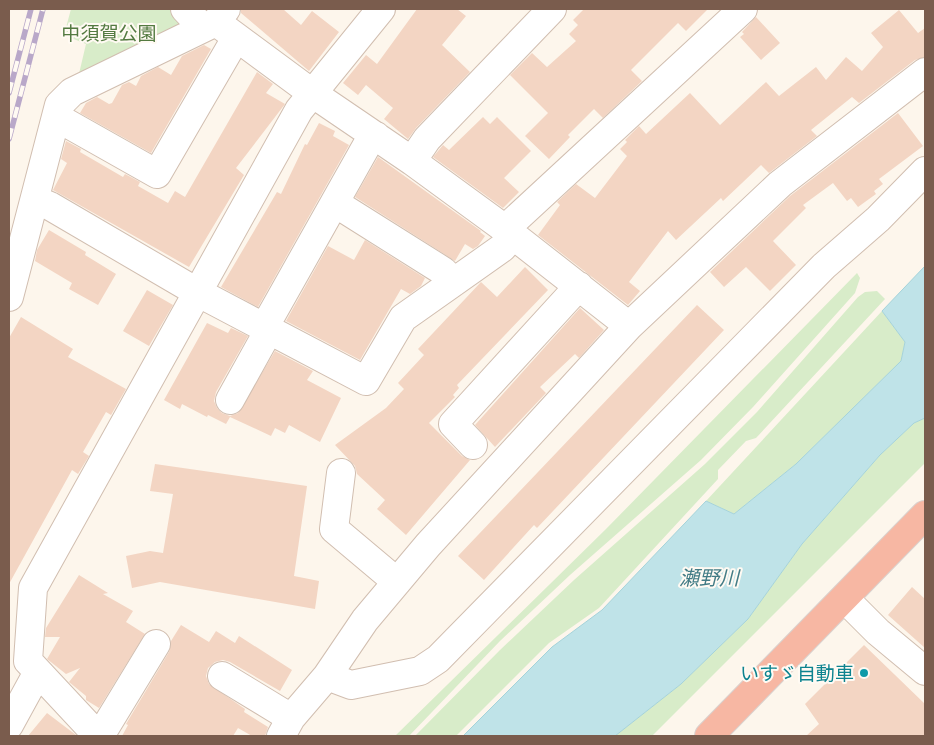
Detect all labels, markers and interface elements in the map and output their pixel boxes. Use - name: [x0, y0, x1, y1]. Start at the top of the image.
- park label: 中須賀公園: [61, 22, 157, 45]
- water label: 瀬野川: [679, 566, 741, 590]
- place label: いすゞ自動車: [740, 662, 854, 685]
- marker: いすゞ自動車: [858, 667, 870, 679]

